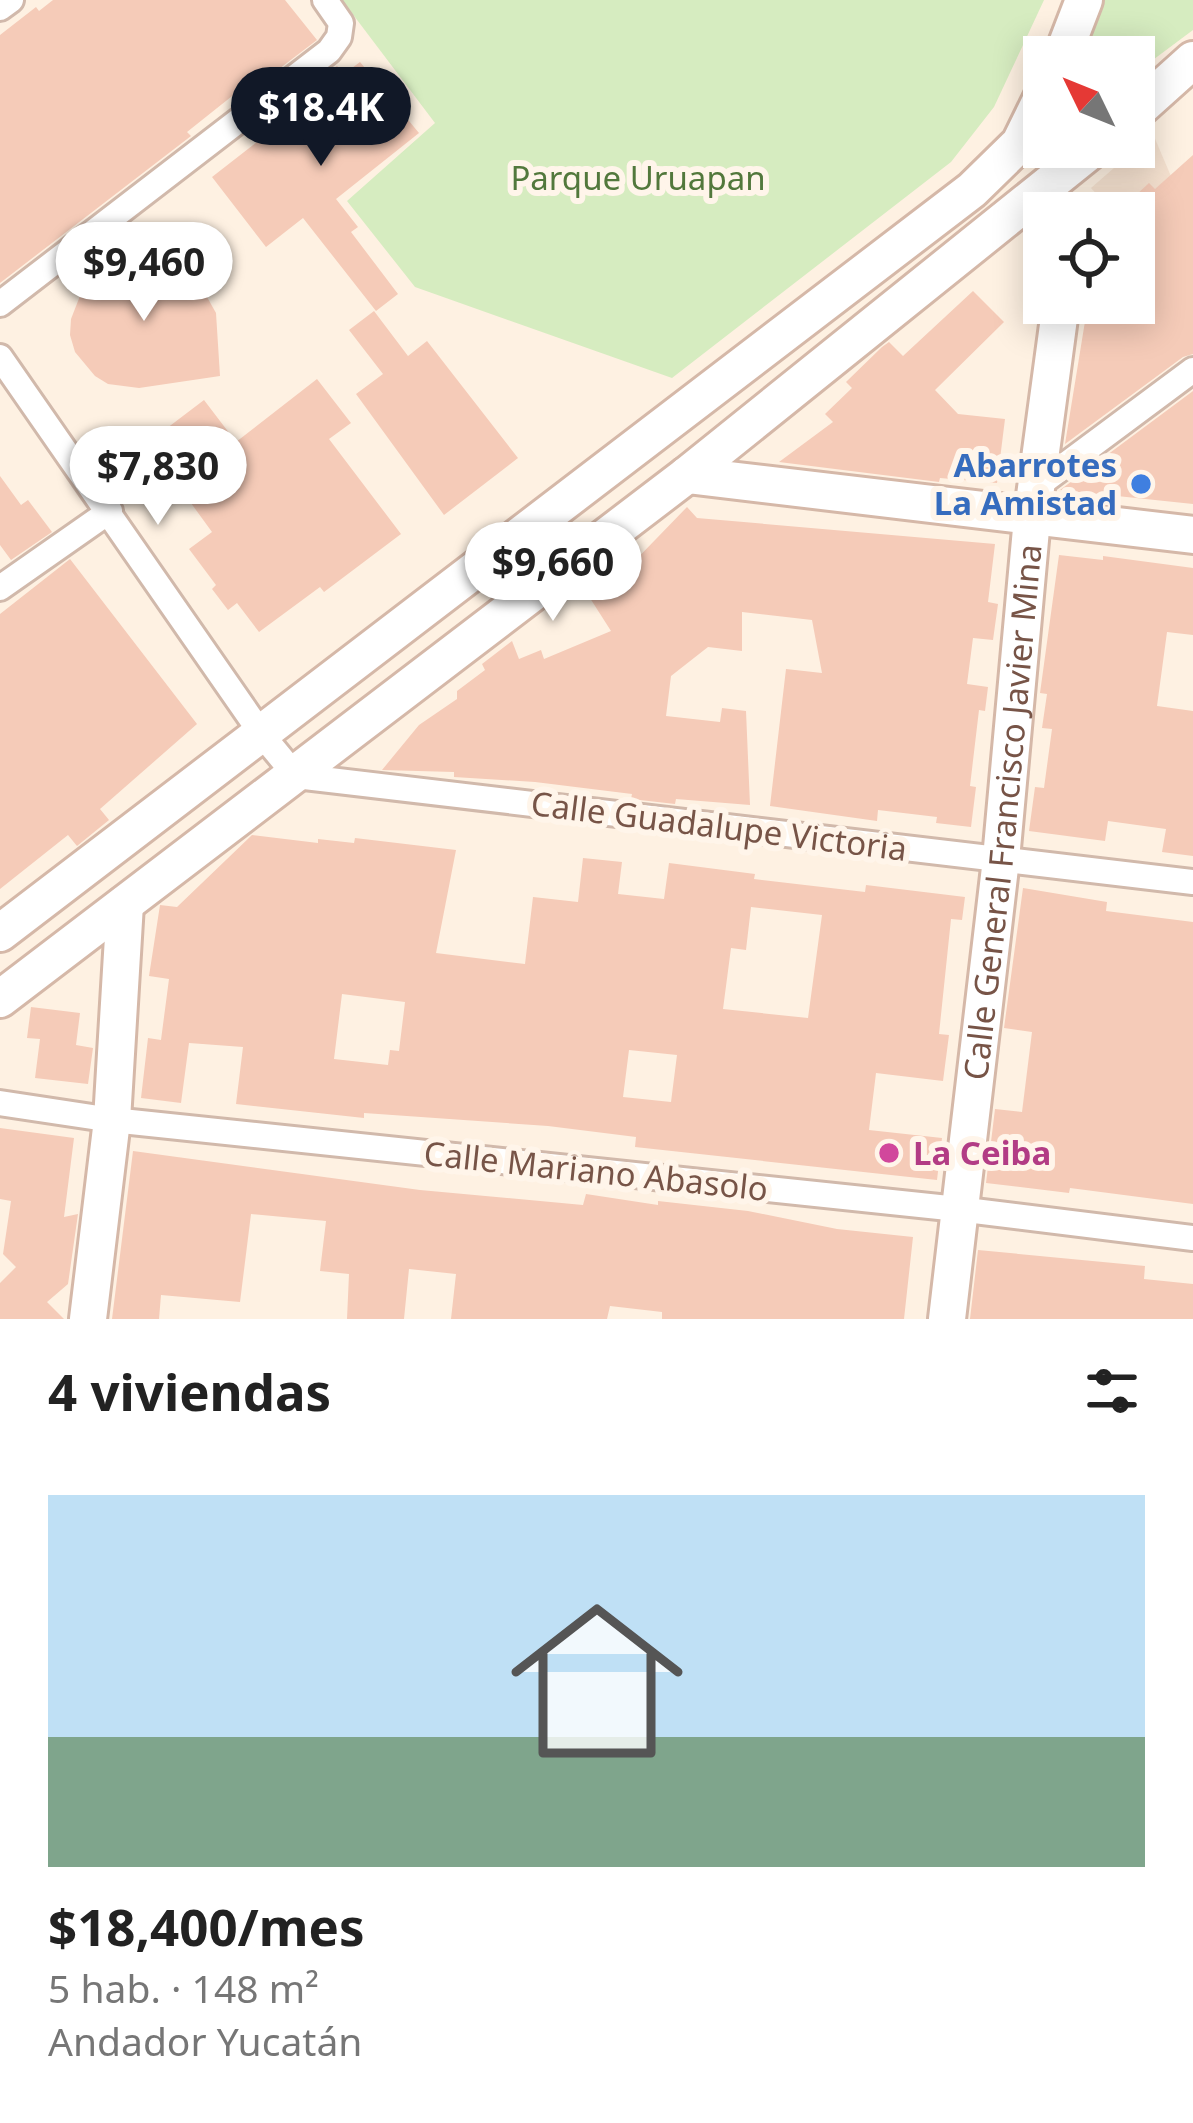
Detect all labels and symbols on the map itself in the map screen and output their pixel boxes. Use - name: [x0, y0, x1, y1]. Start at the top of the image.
- north arrow: [1023, 36, 1155, 168]
- pin: $18.4K: [223, 67, 419, 169]
- park label: Parque Uruapan: [510, 155, 766, 200]
- pin: $9,460: [46, 222, 242, 324]
- pin: $7,830: [60, 426, 256, 528]
- place label: Abarrotes La Amistad: [934, 442, 1117, 525]
- marker: Abarrotes La Amistad: [1128, 471, 1154, 497]
- pin: $9,660: [455, 522, 651, 624]
- street label: Calle General Francisco Javier Mina: [952, 542, 1052, 1083]
- street label: Calle Guadalupe Victoria: [529, 780, 910, 871]
- street label: Calle Mariano Abasolo: [422, 1130, 770, 1211]
- place label: La Ceiba: [913, 1130, 1051, 1175]
- marker: La Ceiba: [876, 1140, 902, 1166]

